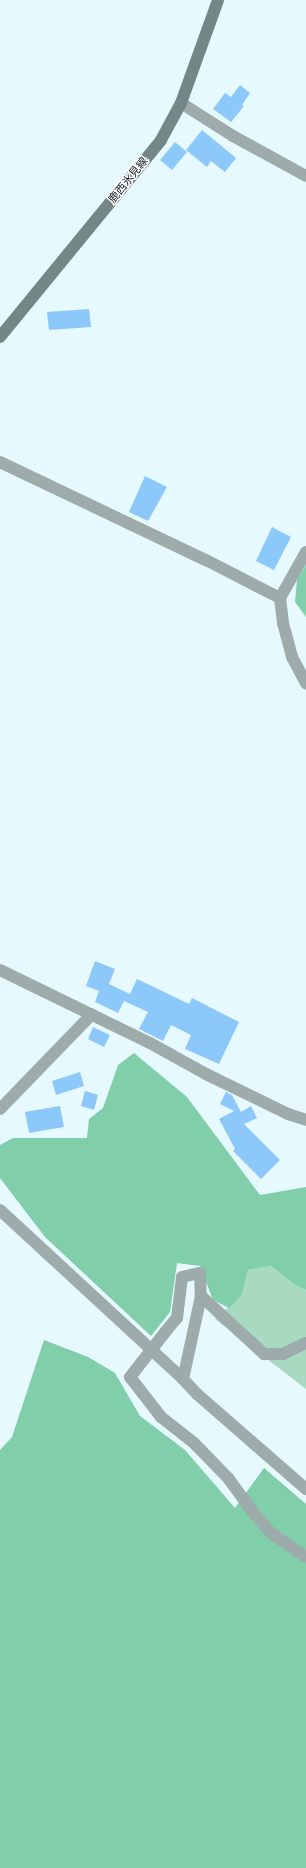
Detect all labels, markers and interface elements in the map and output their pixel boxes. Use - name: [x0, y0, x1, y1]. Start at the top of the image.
- street label: 鹿西氷見線: [106, 154, 150, 206]

